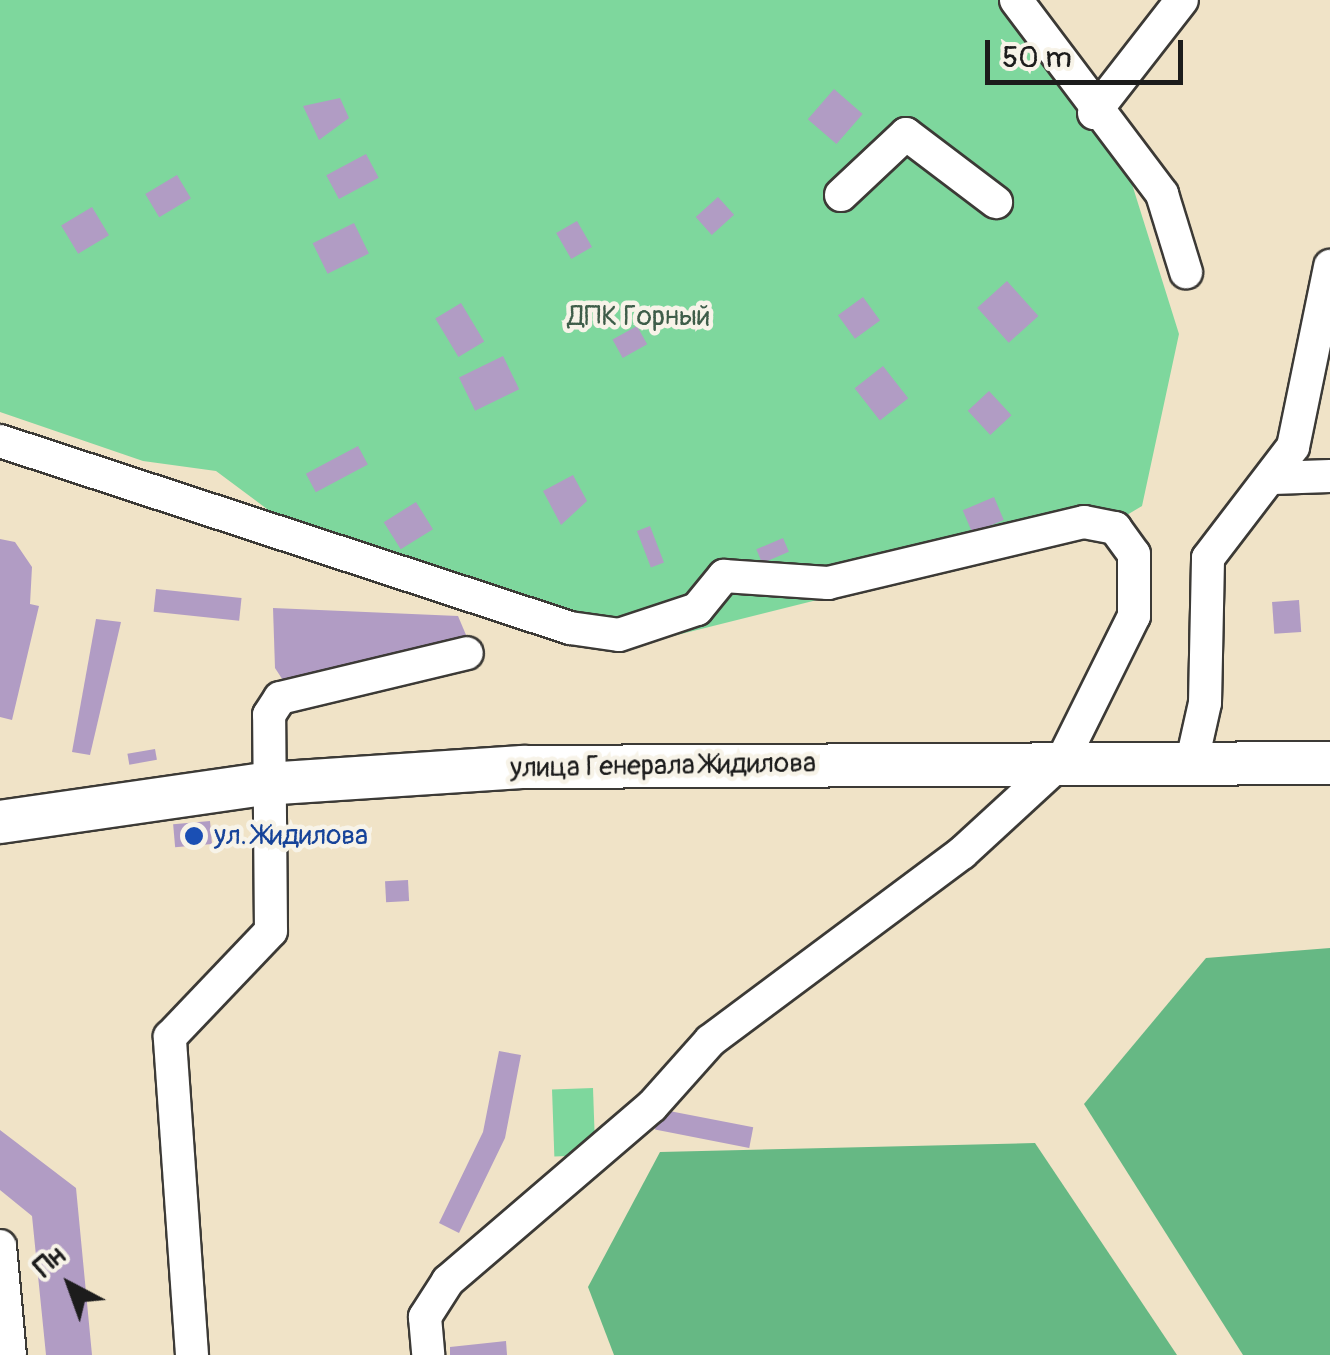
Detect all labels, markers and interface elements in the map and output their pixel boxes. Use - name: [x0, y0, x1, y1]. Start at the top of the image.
- scale bar: [990, 20, 1188, 82]
- text: 50 m: [1002, 39, 1072, 76]
- park label: ДПК Горный: [568, 300, 710, 334]
- street label: улица Генерала Жидилова: [510, 747, 816, 785]
- place label: ул. Жидилова: [214, 819, 368, 853]
- marker: ул. Жидилова: [183, 825, 205, 847]
- north arrow: [20, 1235, 120, 1335]
- text: Пн: [27, 1239, 73, 1285]

